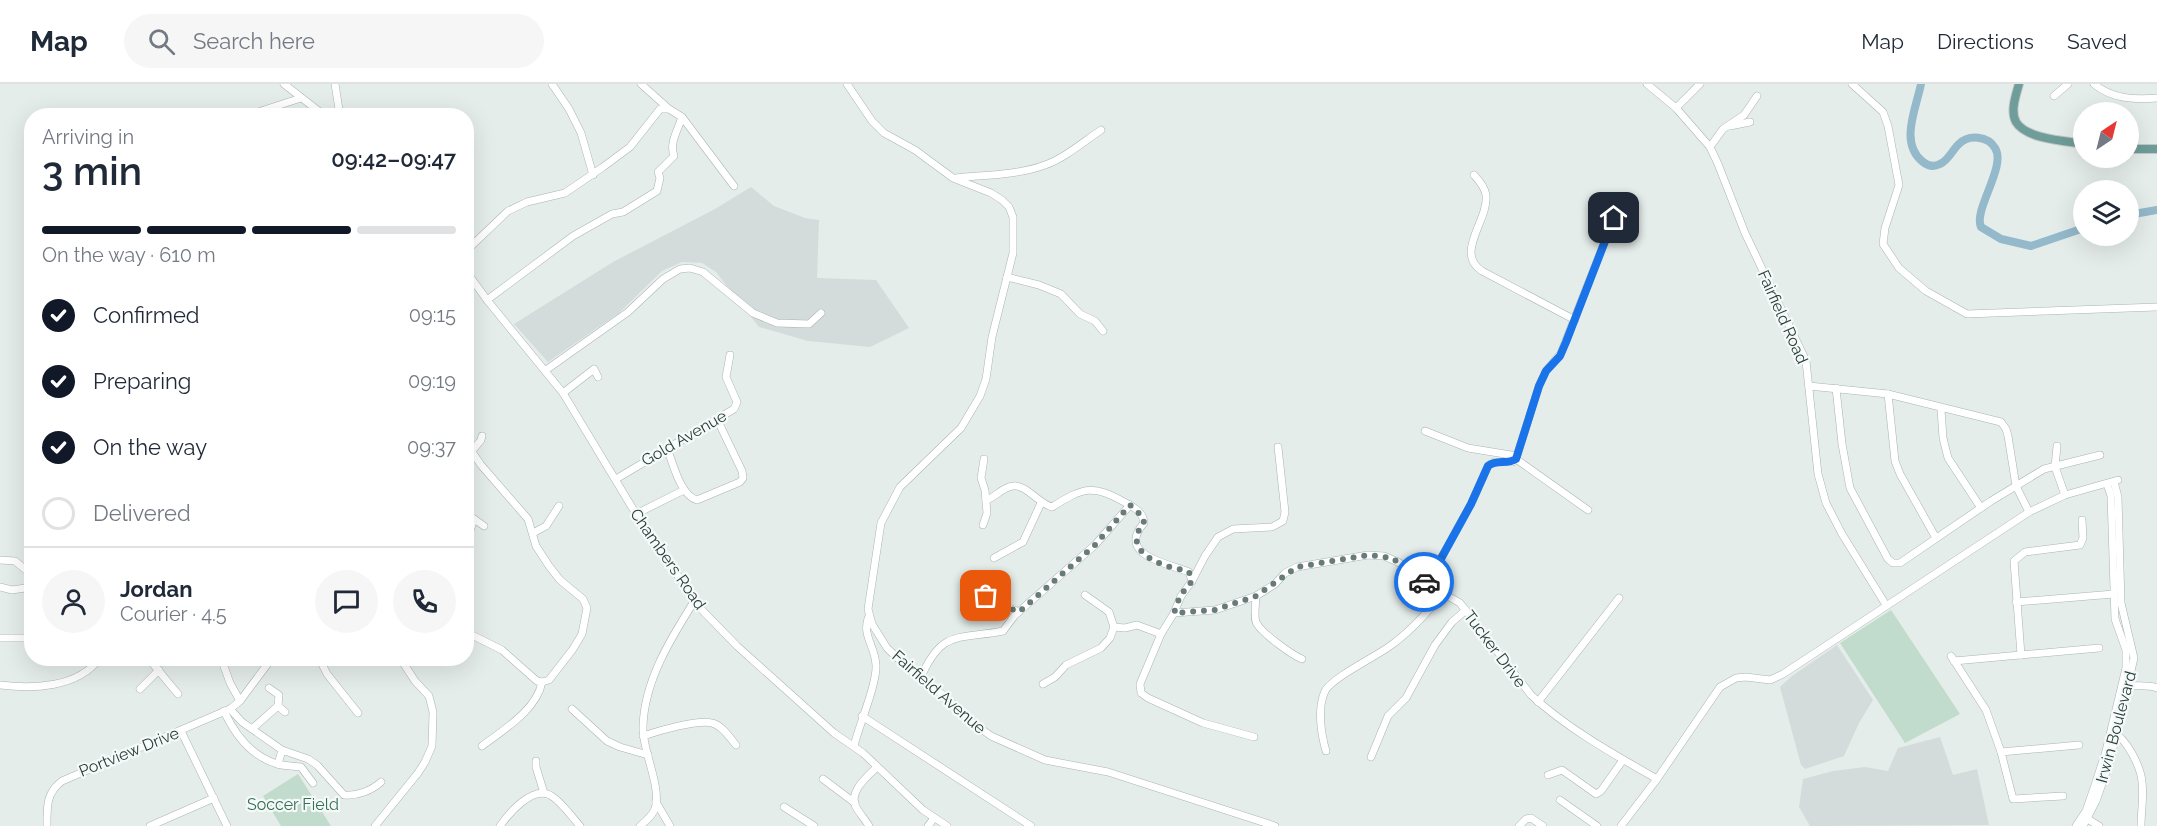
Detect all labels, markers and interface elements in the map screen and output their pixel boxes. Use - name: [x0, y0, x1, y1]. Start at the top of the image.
- search box: [124, 14, 544, 68]
- text: Map: [30, 25, 88, 58]
- icon: search: [145, 25, 178, 58]
- text: Search here: [193, 28, 315, 54]
- text: Map: [1861, 29, 1904, 54]
- text: Directions: [1937, 29, 2034, 54]
- text: Saved: [2067, 29, 2127, 54]
- north arrow: [2073, 102, 2139, 168]
- map controls: [2073, 102, 2139, 246]
- text: Arriving in: [42, 125, 134, 149]
- text: 09:42–09:47: [331, 146, 456, 172]
- text: 3 min: [42, 148, 142, 194]
- button: layers: [2073, 180, 2139, 246]
- pin: [1588, 192, 1639, 243]
- icon: home: [1597, 201, 1630, 234]
- text: On the way · 610 m: [42, 243, 216, 267]
- street label: Fairfield Road: [1754, 267, 1812, 367]
- icon: check: [42, 299, 75, 332]
- text: Confirmed: [93, 302, 200, 328]
- text: 09:15: [409, 303, 456, 327]
- icon: check: [42, 365, 75, 398]
- text: Preparing: [93, 368, 191, 394]
- text: 09:19: [408, 369, 456, 393]
- street label: Gold Avenue: [638, 406, 730, 470]
- icon: check: [42, 431, 75, 464]
- text: On the way: [93, 434, 207, 460]
- text: 09:37: [407, 435, 456, 459]
- text: Delivered: [93, 500, 191, 526]
- street label: Chambers Road: [626, 505, 710, 613]
- courier: [1394, 552, 1454, 612]
- icon: car: [1408, 566, 1441, 599]
- button: person: [42, 570, 105, 633]
- button: chat: [315, 570, 378, 633]
- button: phone: [393, 570, 456, 633]
- pin: [960, 570, 1011, 621]
- text: Jordan: [120, 576, 192, 602]
- icon: bag: [969, 579, 1002, 612]
- text: Courier · 4.5: [120, 602, 227, 626]
- street label: Tucker Drive: [1460, 607, 1530, 691]
- street label: Fairfield Avenue: [888, 646, 990, 738]
- street label: Irwin Boulevard: [2092, 669, 2140, 785]
- street label: Portview Drive: [76, 723, 182, 781]
- park label: Soccer Field: [247, 795, 339, 814]

